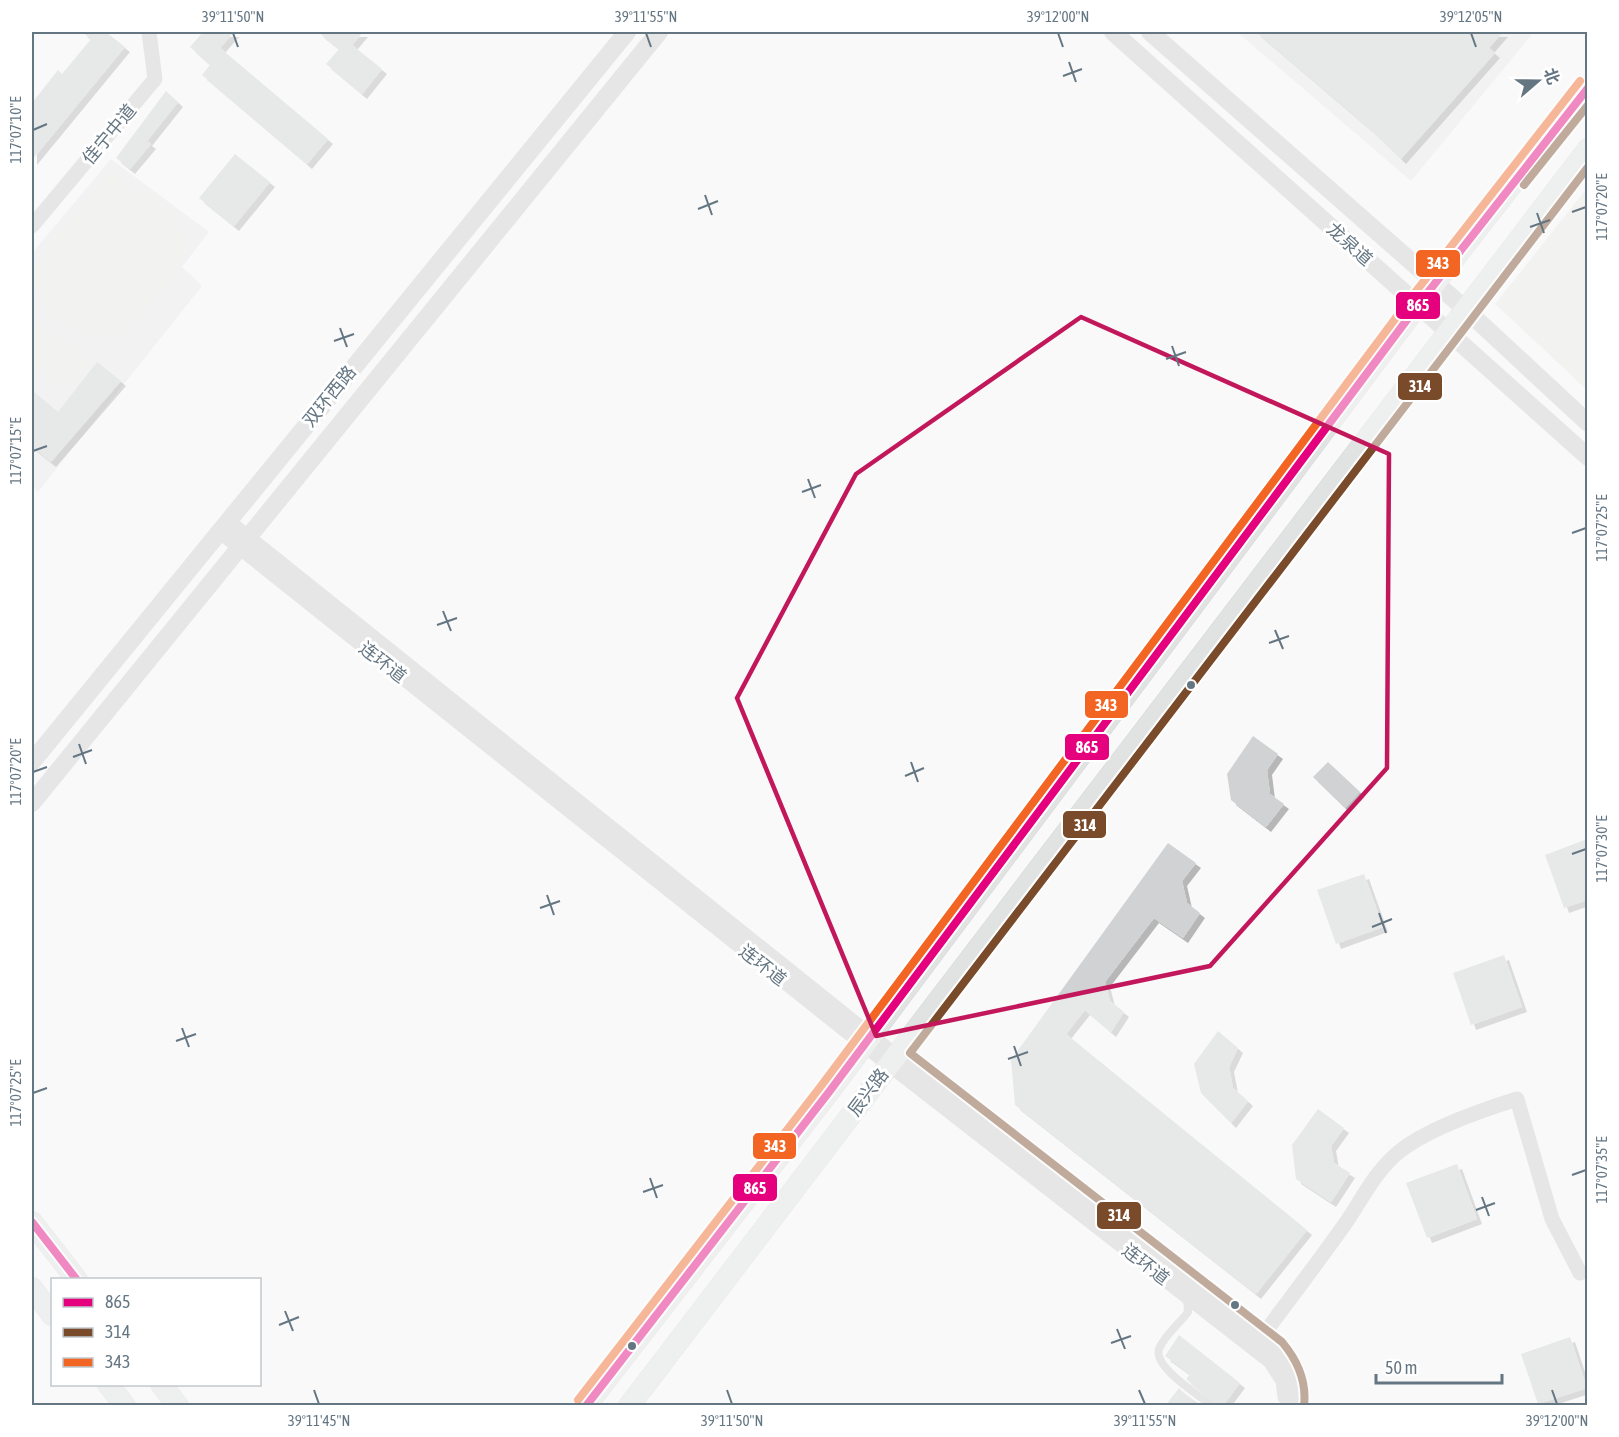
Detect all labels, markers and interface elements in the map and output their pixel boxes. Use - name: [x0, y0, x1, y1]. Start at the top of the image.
- text: 39°11'50"N: [202, 8, 264, 25]
- text: 39°11'55"N: [615, 8, 677, 25]
- text: 39°12'00"N: [1027, 8, 1089, 25]
- text: 39°12'05"N: [1440, 8, 1502, 25]
- north arrow: [1508, 51, 1568, 111]
- text: 北: [1541, 65, 1563, 86]
- text: 117°07'10"E: [7, 96, 24, 164]
- street label: 佳宁中道: [78, 100, 140, 168]
- text: 117°07'20"E: [1593, 173, 1610, 241]
- street label: 龙泉道: [1323, 218, 1377, 270]
- line badge: 343: [1415, 249, 1461, 278]
- text: 343: [1427, 254, 1449, 272]
- line badge: 865: [1395, 291, 1441, 320]
- text: 865: [1407, 296, 1430, 314]
- street label: 双环西路: [298, 361, 360, 431]
- line badge: 314: [1397, 372, 1443, 401]
- text: 314: [1409, 377, 1432, 395]
- text: 117°07'15"E: [7, 417, 24, 485]
- text: 117°07'25"E: [1593, 494, 1610, 562]
- street label: 连环道: [355, 637, 411, 687]
- unlabelled marker: [1185, 679, 1197, 691]
- line badge: 343: [1084, 690, 1129, 719]
- text: 343: [1095, 696, 1117, 714]
- line badge: 865: [1064, 733, 1110, 761]
- text: 117°07'20"E: [7, 738, 24, 806]
- text: 865: [1076, 738, 1099, 756]
- line badge: 314: [1062, 810, 1107, 839]
- text: 117°07'30"E: [1593, 815, 1610, 883]
- text: 314: [1074, 816, 1097, 834]
- street label: 连环道: [735, 940, 791, 990]
- text: 117°07'25"E: [7, 1059, 24, 1127]
- street label: 辰兴路: [843, 1064, 893, 1120]
- line badge: 343: [752, 1132, 797, 1160]
- text: 117°07'35"E: [1593, 1136, 1610, 1204]
- text: 343: [764, 1137, 786, 1155]
- line badge: 865: [732, 1173, 778, 1202]
- text: 865: [744, 1179, 767, 1197]
- line badge: 314: [1096, 1201, 1142, 1230]
- text: 314: [1108, 1206, 1131, 1224]
- street label: 连环道: [1118, 1239, 1174, 1289]
- legend: [51, 1278, 261, 1386]
- text: 865: [105, 1291, 130, 1312]
- unlabelled marker: [1229, 1299, 1241, 1311]
- text: 314: [105, 1321, 130, 1342]
- unlabelled marker: [626, 1340, 638, 1352]
- scale bar: [1376, 1347, 1502, 1385]
- text: 343: [105, 1351, 130, 1372]
- text: 50 m: [1385, 1357, 1417, 1378]
- text: 39°11'45"N: [288, 1412, 350, 1429]
- text: 39°11'50"N: [701, 1412, 763, 1429]
- text: 39°11'55"N: [1114, 1412, 1176, 1429]
- text: 39°12'00"N: [1526, 1412, 1588, 1429]

